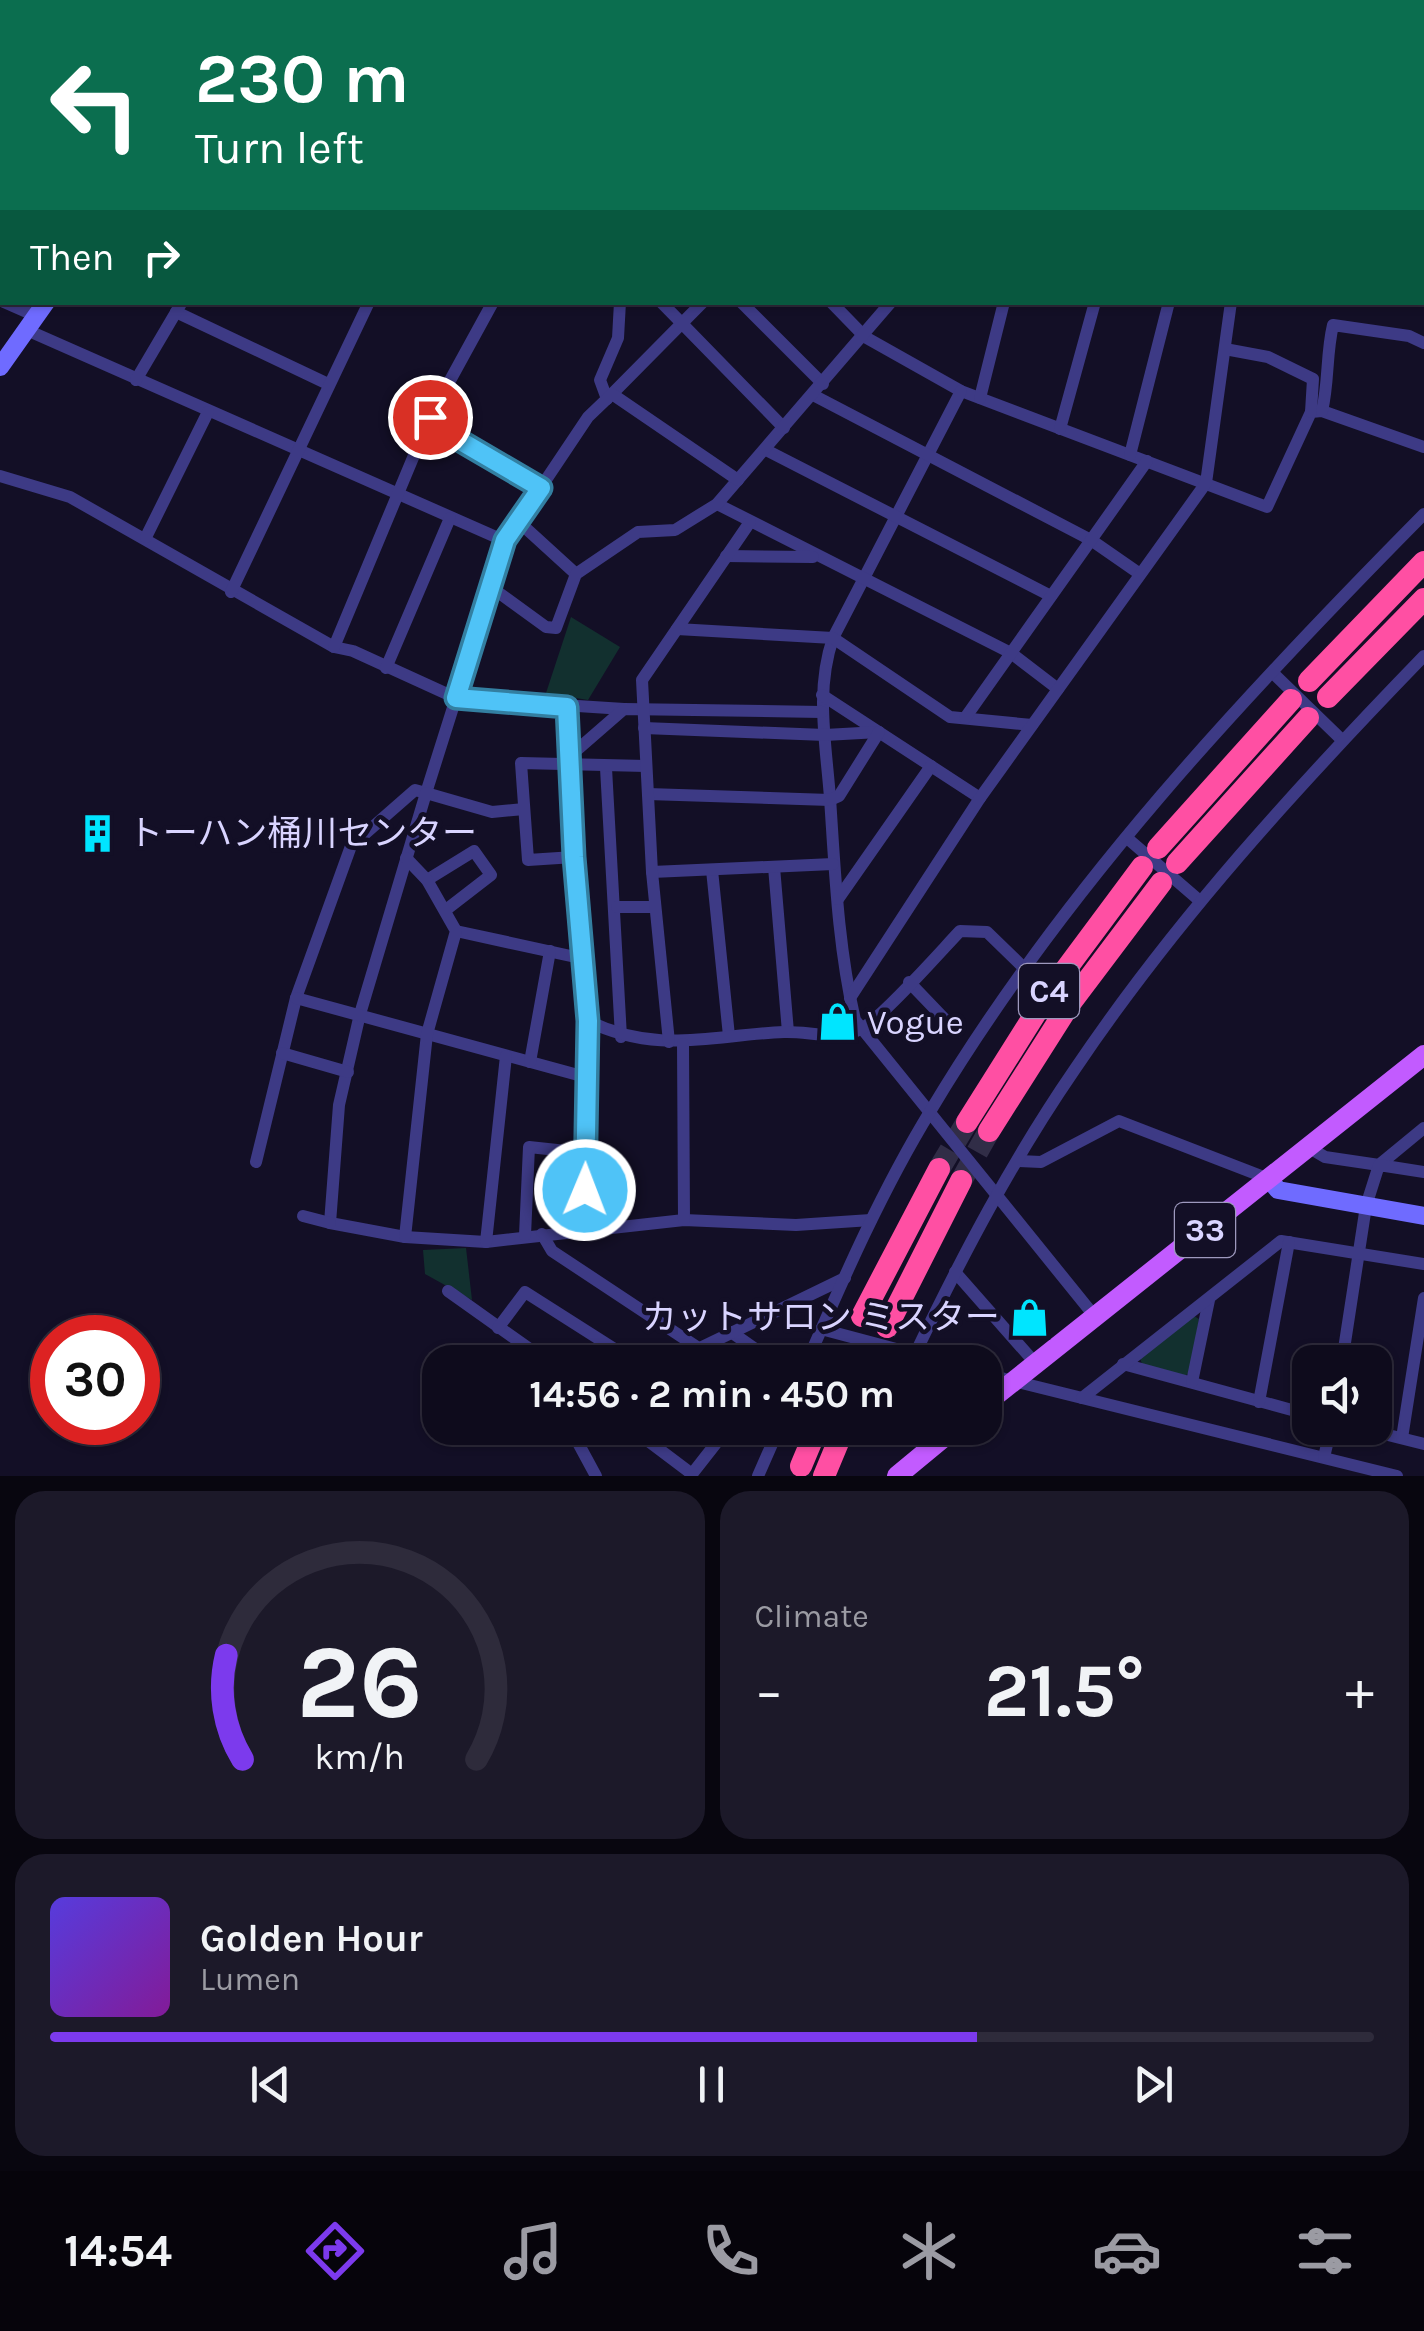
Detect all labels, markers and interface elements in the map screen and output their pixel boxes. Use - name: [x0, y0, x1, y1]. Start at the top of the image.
- text: 230 m: [195, 38, 409, 120]
- icon: left: [30, 40, 160, 170]
- text: Turn left: [195, 122, 364, 174]
- icon: right: [134, 230, 189, 285]
- text: Then: [30, 235, 114, 280]
- pin: [388, 375, 473, 460]
- icon: arrive: [403, 390, 458, 445]
- building icon: トーハン桶川センター: [77, 812, 119, 854]
- place label: トーハン桶川センター: [128, 813, 477, 854]
- road number: C4: [1019, 964, 1079, 1018]
- shop icon: Vogue: [816, 1001, 858, 1043]
- place label: Vogue: [867, 1002, 964, 1043]
- position arrow: [533, 1138, 637, 1242]
- road number: 33: [1175, 1203, 1235, 1257]
- shop icon: カットサロン ミスター: [1009, 1296, 1051, 1338]
- place label: カットサロン ミスター: [642, 1297, 1000, 1338]
- speed limit sign: 30: [30, 1315, 160, 1445]
- map controls: [1292, 1345, 1392, 1445]
- button: sound: [1292, 1345, 1392, 1445]
- text: 14:56 · 2 min · 450 m: [529, 1372, 895, 1417]
- text: Climate: [755, 1598, 869, 1635]
- text: 26: [297, 1622, 423, 1743]
- text: 21.5°: [984, 1647, 1145, 1735]
- text: −: [755, 1659, 783, 1723]
- text: +: [1345, 1659, 1374, 1723]
- text: km/h: [314, 1736, 405, 1778]
- text: Golden Hour: [200, 1916, 423, 1961]
- text: Lumen: [200, 1961, 300, 1998]
- icon: previous: [243, 2057, 298, 2112]
- icon: pause: [684, 2057, 739, 2112]
- icon: next: [1126, 2057, 1181, 2112]
- icon: directions: [300, 2216, 370, 2286]
- icon: music: [498, 2216, 568, 2286]
- icon: phone: [696, 2216, 766, 2286]
- icon: climate: [894, 2216, 964, 2286]
- icon: car: [1092, 2216, 1162, 2286]
- icon: filters: [1290, 2216, 1360, 2286]
- text: 14:54: [64, 2225, 172, 2277]

